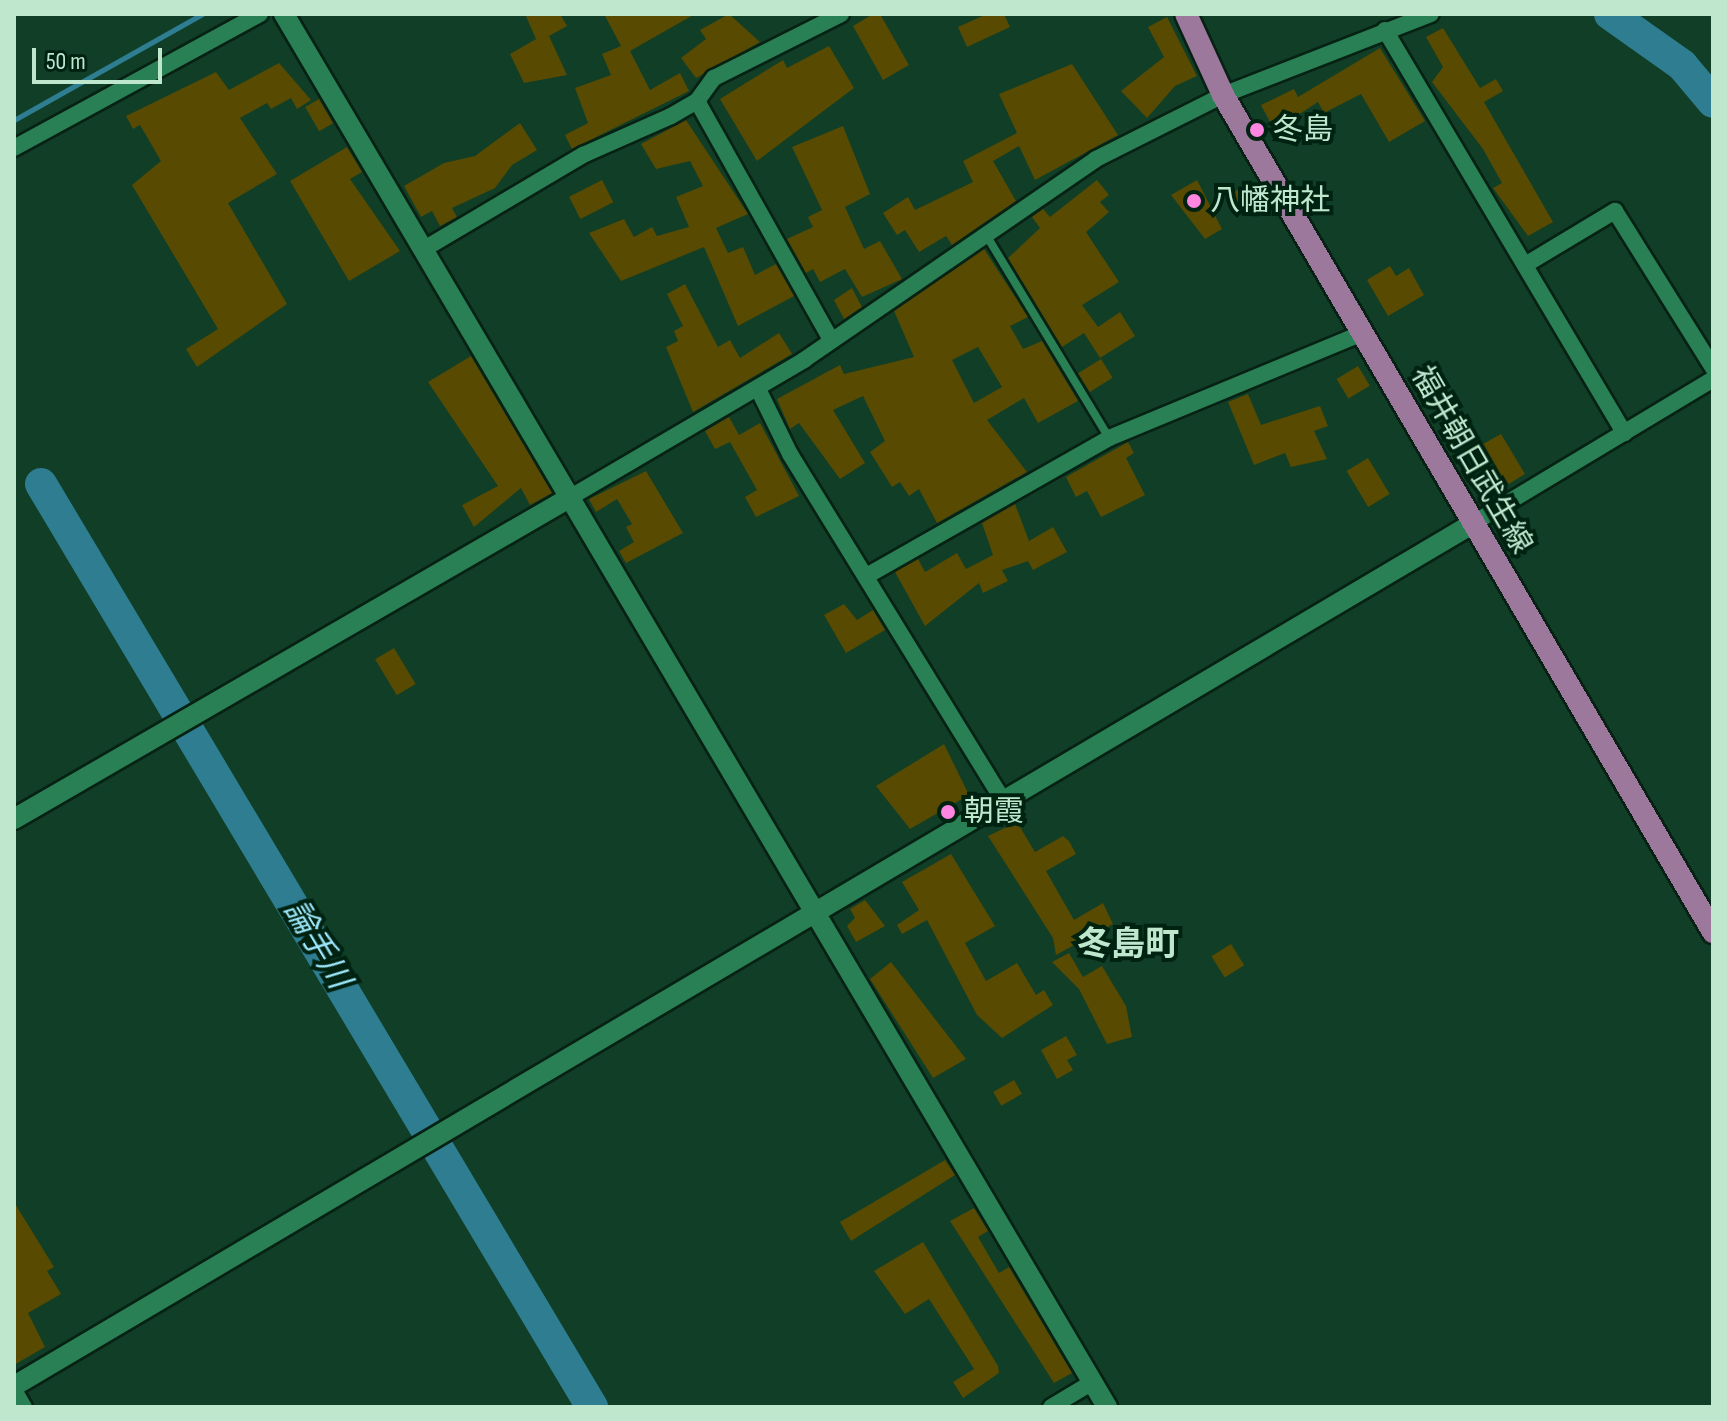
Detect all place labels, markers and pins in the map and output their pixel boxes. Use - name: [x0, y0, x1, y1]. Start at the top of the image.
- place label: 冬島: [1273, 112, 1333, 148]
- marker: 冬島: [1248, 121, 1266, 139]
- place label: 八幡神社: [1210, 183, 1330, 219]
- marker: 八幡神社: [1185, 192, 1203, 210]
- place label: 朝霞: [964, 794, 1024, 830]
- marker: 朝霞: [939, 803, 957, 821]

